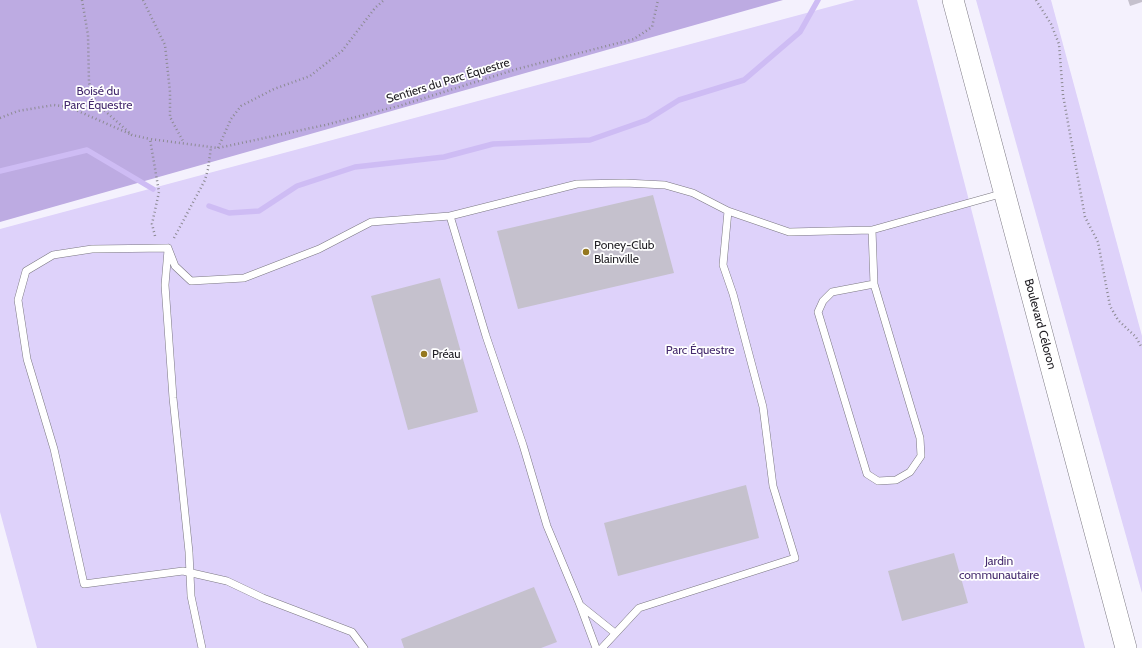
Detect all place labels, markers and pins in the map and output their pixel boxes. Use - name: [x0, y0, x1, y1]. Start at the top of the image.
- place label: Poney-Club Blainville: [594, 238, 654, 266]
- marker: Poney-Club Blainville: [581, 247, 591, 257]
- place label: Préau: [432, 347, 461, 361]
- marker: Préau: [419, 349, 429, 359]

